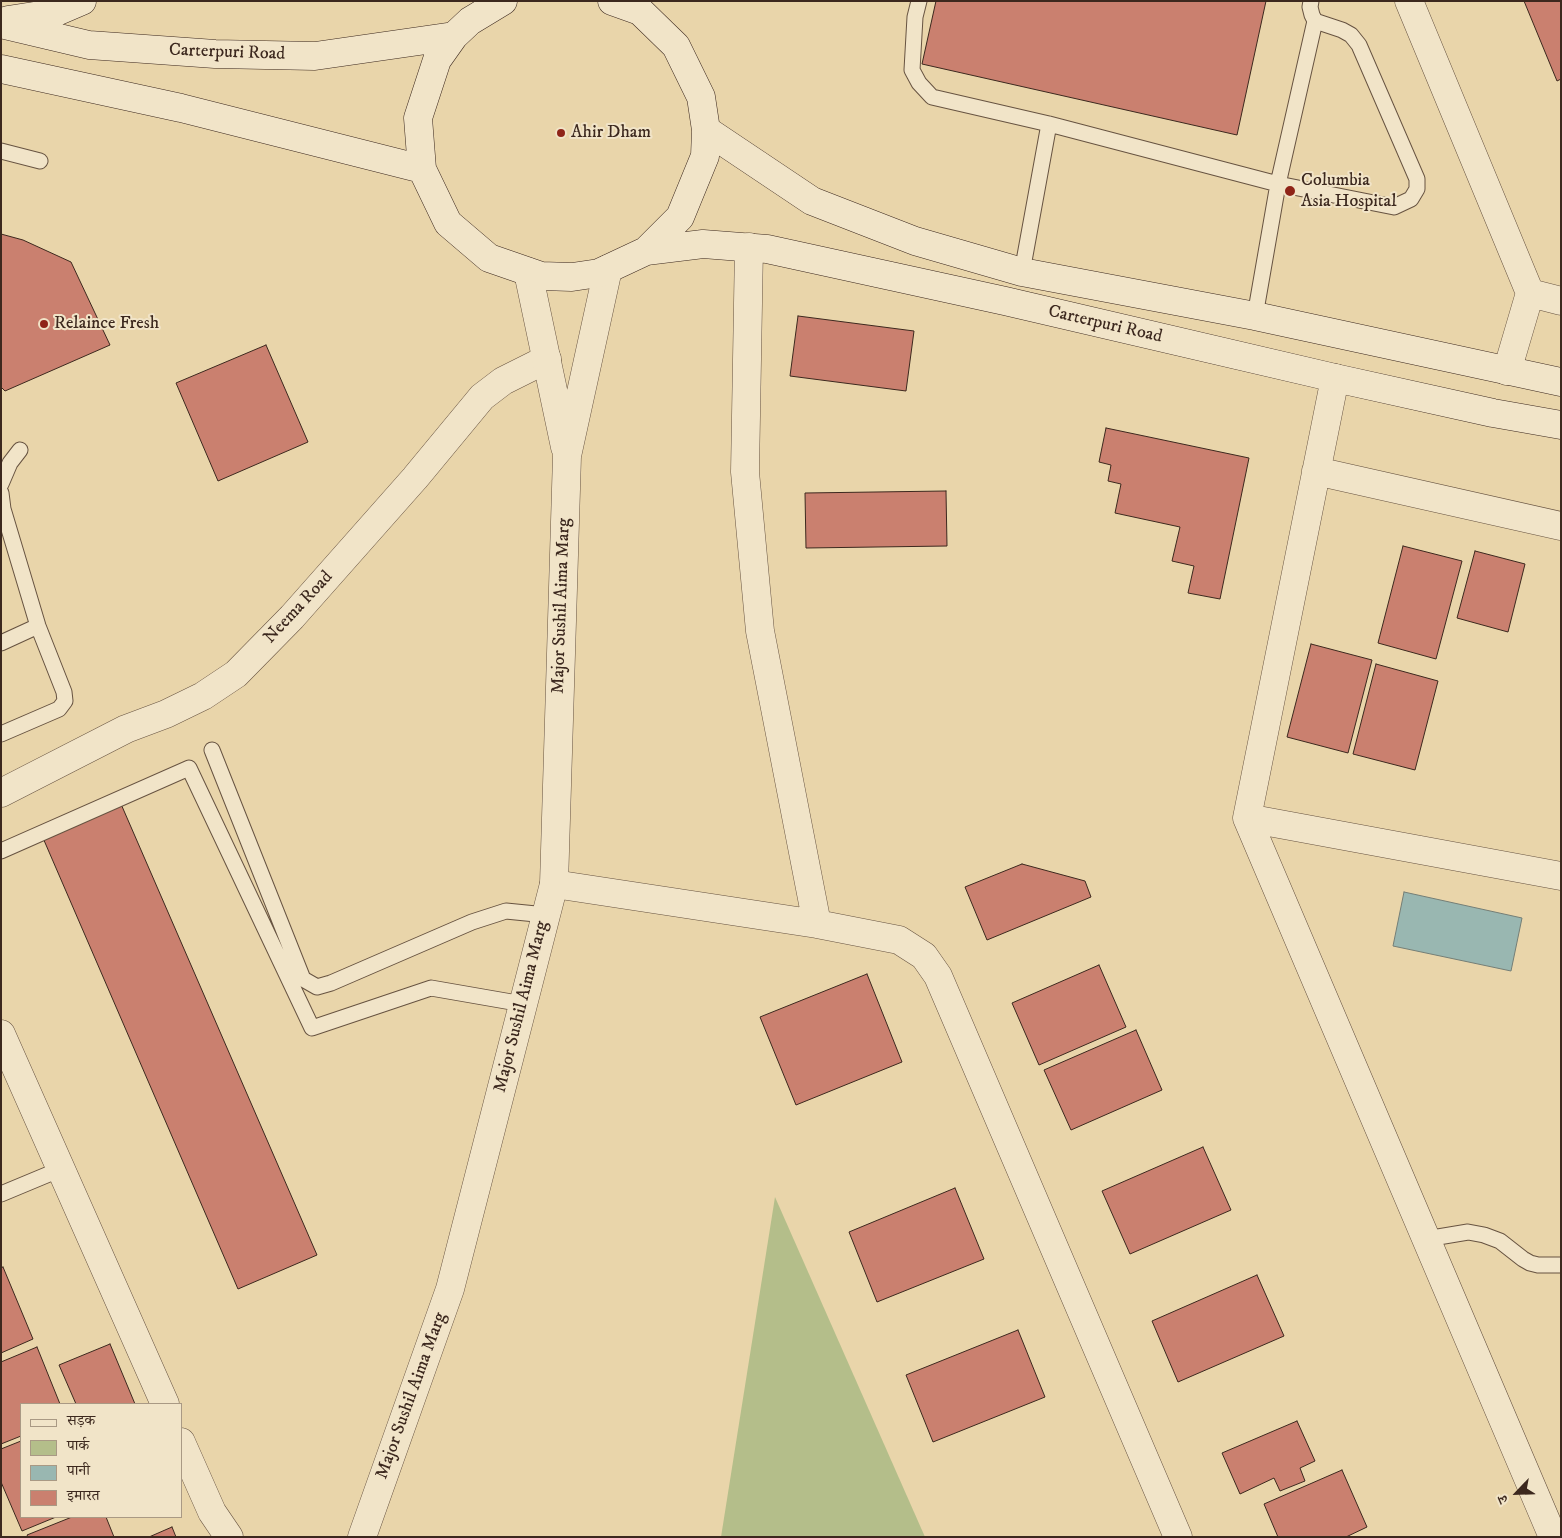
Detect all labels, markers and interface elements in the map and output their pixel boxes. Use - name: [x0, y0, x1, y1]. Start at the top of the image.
- street label: Carterpuri Road: [168, 40, 286, 66]
- place label: Ahir Dham: [571, 122, 651, 144]
- marker: Ahir Dham: [555, 127, 567, 139]
- place label: Columbia Asia Hospital: [1301, 170, 1397, 212]
- marker: Columbia Asia Hospital: [1283, 184, 1297, 198]
- street label: Carterpuri Road: [1046, 301, 1164, 349]
- place label: Relaince Fresh: [54, 313, 159, 335]
- marker: Relaince Fresh: [38, 318, 50, 330]
- street label: Major Sushil Aima Marg: [548, 518, 576, 694]
- street label: Neema Road: [260, 567, 338, 649]
- street label: Major Sushil Aima Marg: [490, 919, 554, 1095]
- street label: Major Sushil Aima Marg: [372, 1310, 452, 1482]
- legend: [20, 1403, 182, 1518]
- text: सड़क: [67, 1411, 95, 1430]
- text: पार्क: [67, 1436, 89, 1455]
- text: पानी: [67, 1461, 90, 1480]
- north arrow: [1492, 1468, 1542, 1518]
- text: इमारत: [67, 1486, 100, 1505]
- text: उ: [1494, 1492, 1513, 1506]

